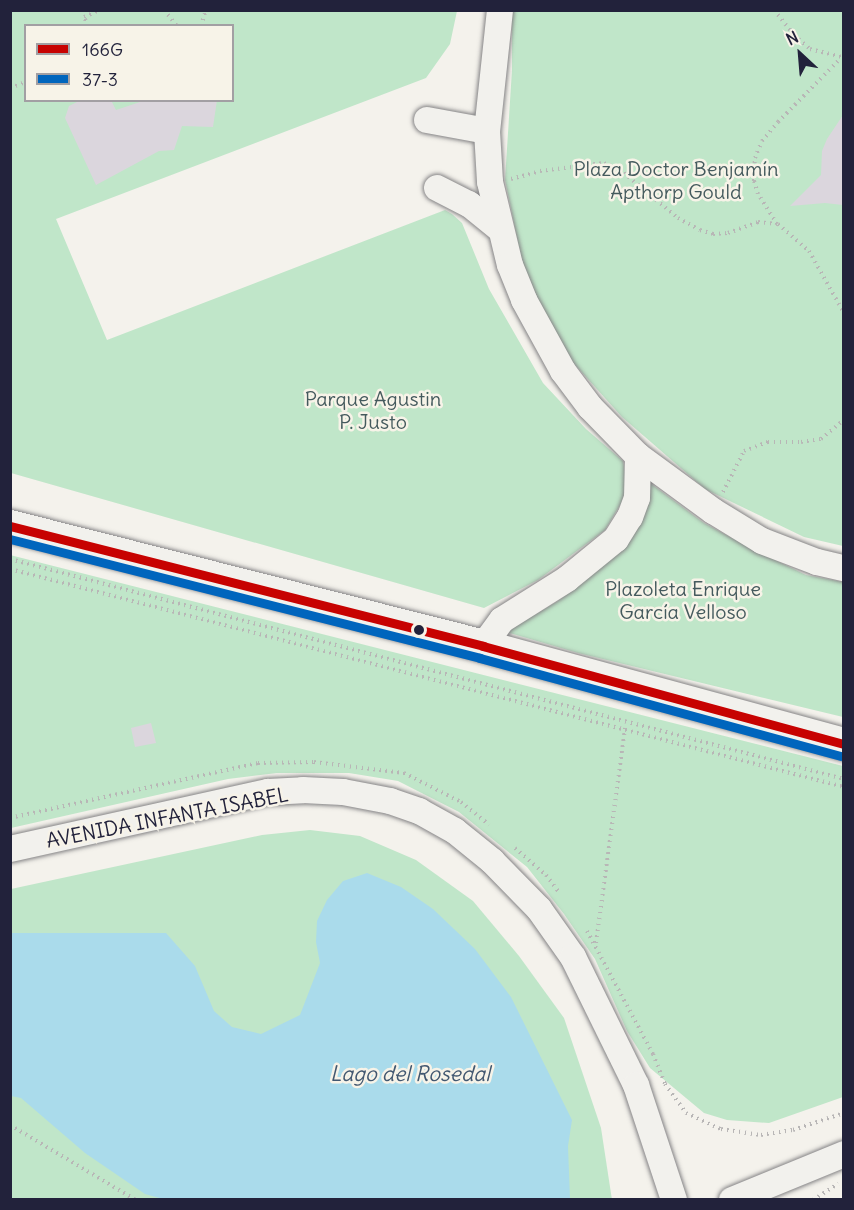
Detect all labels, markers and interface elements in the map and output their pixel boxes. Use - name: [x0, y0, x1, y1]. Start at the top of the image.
- legend: [24, 24, 234, 102]
- north arrow: [770, 24, 830, 84]
- text: N: [783, 26, 801, 49]
- text: 166G: [82, 38, 123, 61]
- text: 37-3: [82, 68, 118, 91]
- park label: Plaza Doctor Benjamín Apthorp Gould: [574, 156, 778, 203]
- park label: Parque Agustin P. Justo: [305, 386, 441, 433]
- park label: Plazoleta Enrique García Velloso: [605, 576, 761, 623]
- unlabelled marker: [413, 624, 425, 636]
- street label: AVENIDA INFANTA ISABEL: [44, 782, 290, 852]
- water label: Lago del Rosedal: [330, 1061, 490, 1087]

